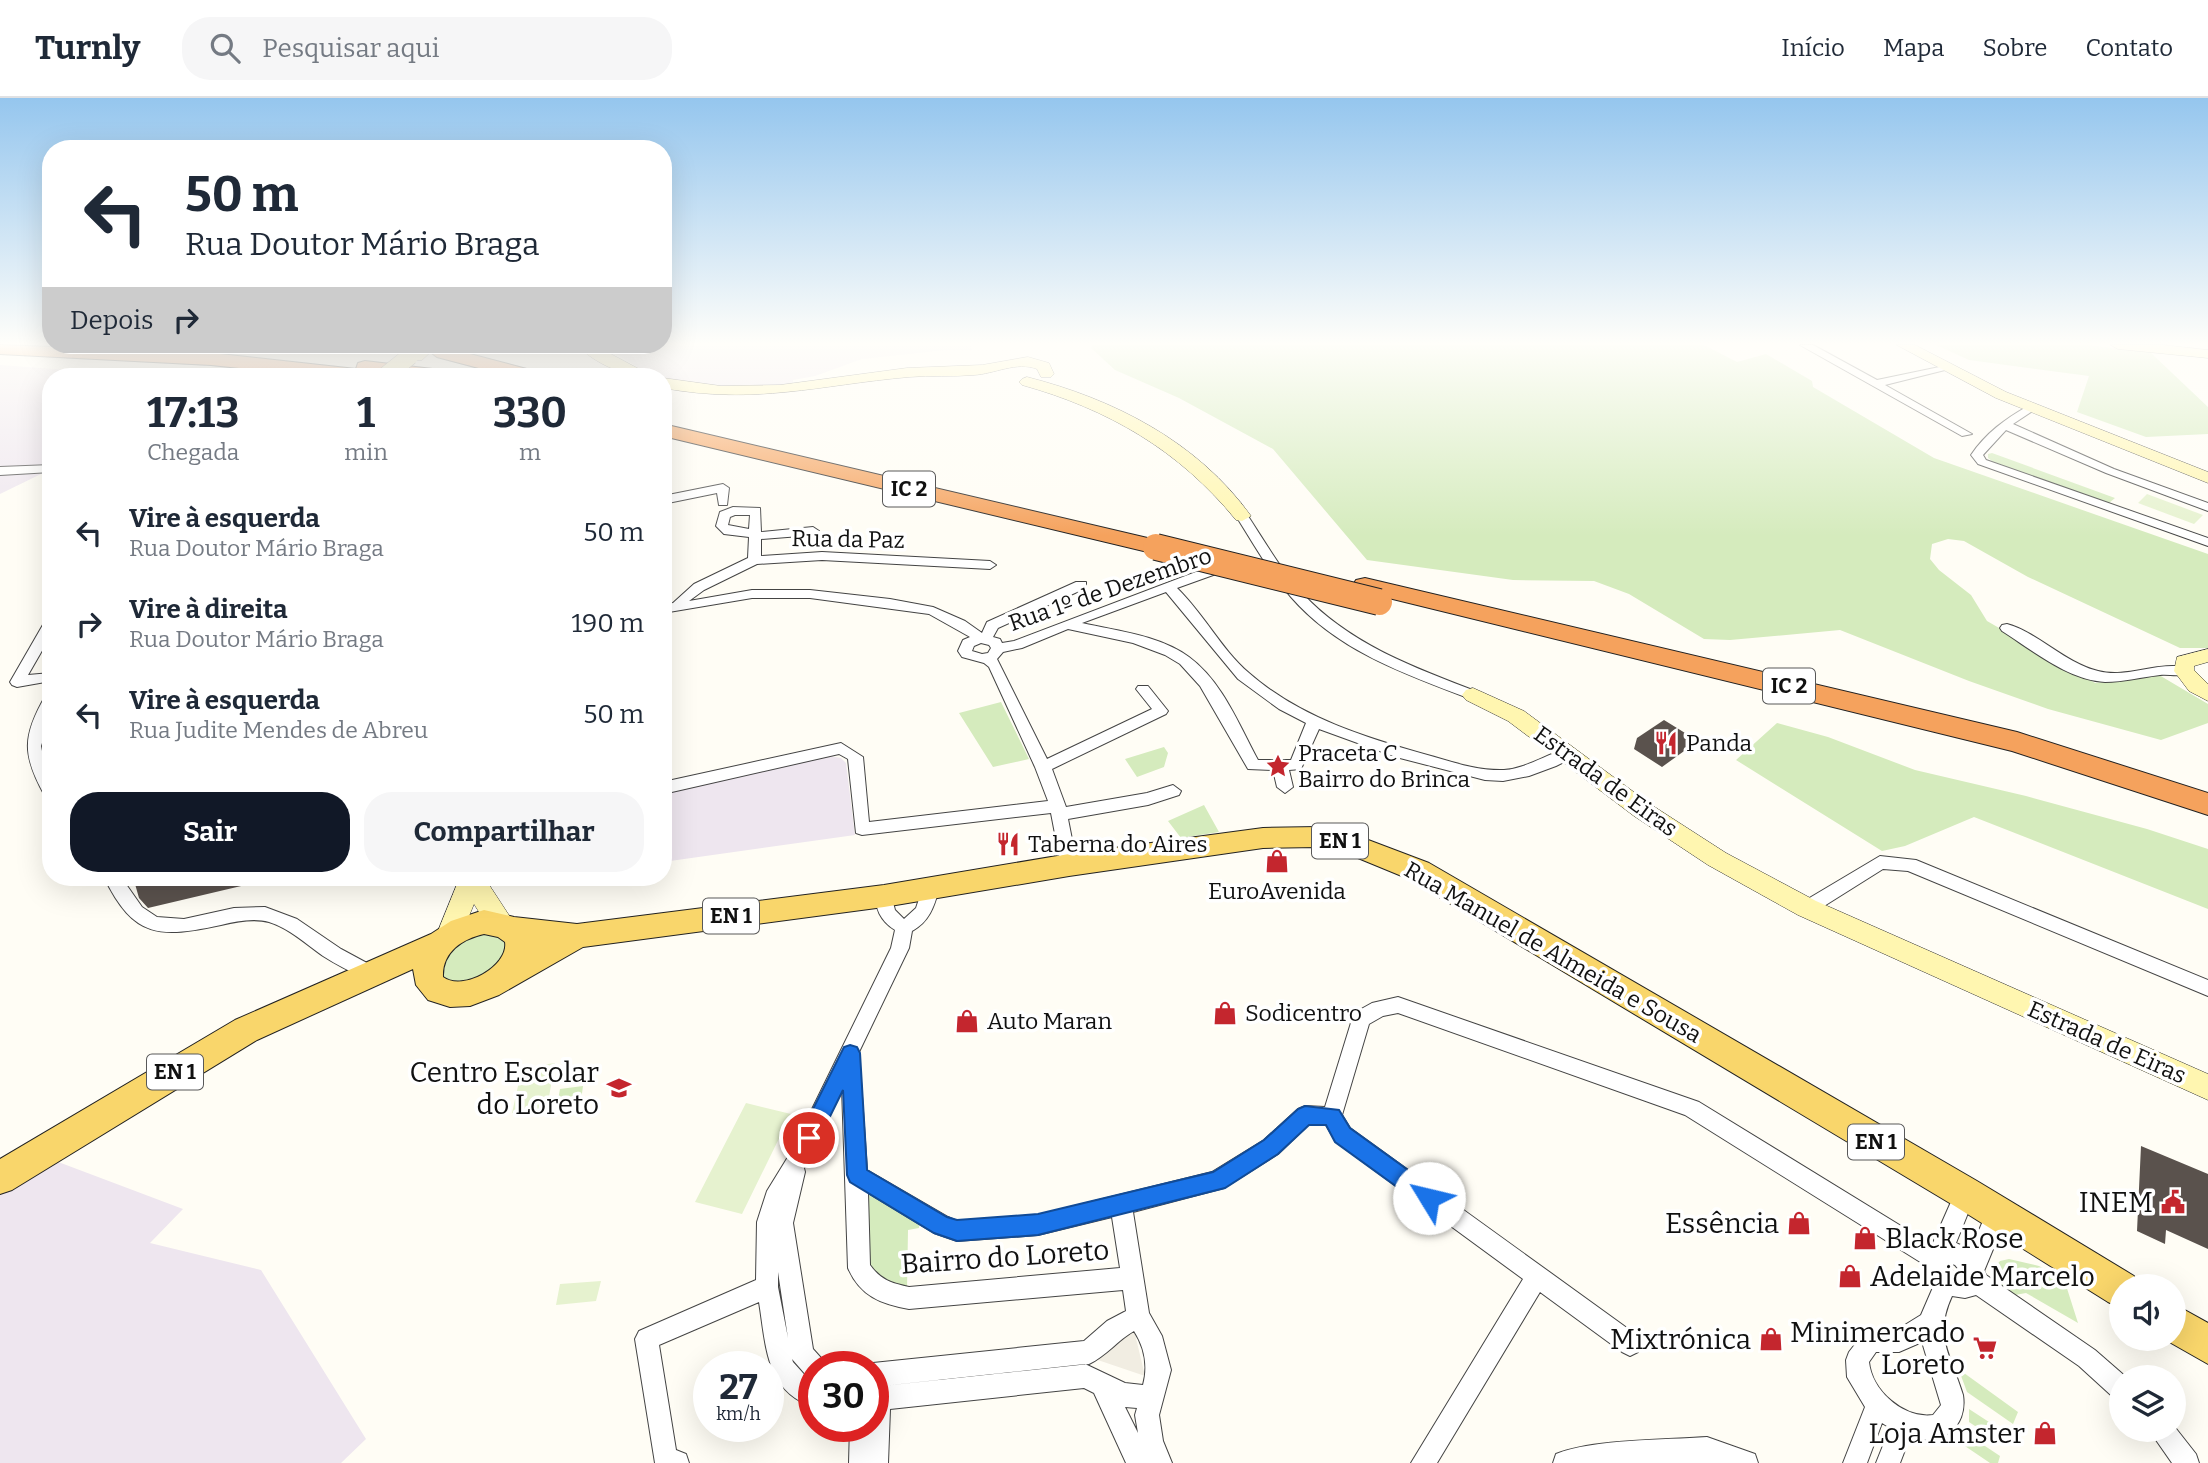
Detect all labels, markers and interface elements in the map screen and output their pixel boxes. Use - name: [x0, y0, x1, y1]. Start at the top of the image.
- search box: [182, 17, 672, 80]
- text: Turnly: [35, 28, 140, 68]
- icon: search: [206, 29, 244, 67]
- text: Pesquisar aqui: [262, 33, 439, 64]
- text: Início: [1781, 34, 1845, 62]
- text: Mapa: [1883, 34, 1944, 62]
- text: Sobre: [1982, 34, 2047, 62]
- text: Contato: [2085, 34, 2173, 62]
- text: 50 m: [185, 165, 298, 224]
- icon: left: [70, 168, 161, 259]
- text: Rua Doutor Mário Braga: [185, 225, 540, 263]
- icon: right: [167, 301, 205, 339]
- text: Depois: [70, 305, 153, 336]
- text: 17:13: [147, 388, 239, 438]
- text: 1: [357, 388, 375, 438]
- text: 330: [493, 388, 567, 438]
- text: Chegada: [147, 438, 239, 466]
- text: min: [344, 438, 388, 466]
- text: m: [519, 438, 541, 466]
- road number: IC 2: [883, 472, 935, 506]
- text: Vire à esquerda: [129, 503, 320, 534]
- icon: left: [70, 514, 108, 552]
- text: 50 m: [583, 517, 644, 548]
- street label: Rua da Paz: [791, 524, 905, 554]
- text: Rua Doutor Mário Braga: [129, 534, 384, 562]
- street label: Rua 1º de Dezembro: [1005, 541, 1215, 637]
- text: Vire à direita: [129, 594, 288, 625]
- icon: right: [70, 605, 108, 643]
- text: 190 m: [572, 608, 644, 639]
- text: Rua Doutor Mário Braga: [129, 625, 384, 653]
- road number: IC 2: [1763, 668, 1815, 704]
- text: Vire à esquerda: [129, 685, 320, 716]
- icon: left: [70, 696, 108, 734]
- text: 50 m: [583, 699, 644, 730]
- text: Rua Judite Mendes de Abreu: [129, 716, 428, 744]
- street label: Estrada de Eiras: [1529, 720, 1683, 842]
- restaurant icon: Panda: [1652, 729, 1680, 757]
- place label: Panda: [1686, 729, 1753, 757]
- place label: Praceta C Bairro do Brinca: [1298, 739, 1471, 793]
- place icon: Praceta C Bairro do Brinca: [1264, 752, 1292, 780]
- button: Sair: [70, 792, 350, 872]
- button: Compartilhar: [364, 792, 644, 872]
- road number: EN 1: [1312, 824, 1368, 858]
- restaurant icon: Taberna do Aires: [994, 830, 1022, 858]
- place label: Taberna do Aires: [1028, 830, 1208, 858]
- shop icon: EuroAvenida: [1263, 847, 1291, 875]
- street label: Rua Manuel de Almeida e Sousa: [1399, 855, 1707, 1049]
- place label: EuroAvenida: [1208, 877, 1346, 905]
- road number: EN 1: [703, 898, 759, 934]
- street label: Estrada de Eiras: [2023, 995, 2191, 1089]
- shop icon: Sodicentro: [1211, 999, 1239, 1027]
- place label: Sodicentro: [1245, 999, 1362, 1027]
- shop icon: Auto Maran: [953, 1007, 981, 1035]
- place label: Auto Maran: [987, 1007, 1112, 1035]
- road number: EN 1: [147, 1054, 203, 1090]
- place label: Centro Escolar do Loreto: [410, 1056, 599, 1121]
- school or university icon: Centro Escolar do Loreto: [605, 1074, 633, 1102]
- pin: [779, 1108, 839, 1168]
- icon: arrive: [790, 1119, 828, 1157]
- road number: EN 1: [1848, 1124, 1904, 1160]
- position arrow: [1392, 1161, 1466, 1235]
- place label: INEM: [2079, 1186, 2153, 1219]
- public building icon: INEM: [2159, 1188, 2187, 1216]
- place label: Essência: [1665, 1207, 1779, 1240]
- shop icon: Essência: [1785, 1209, 1813, 1237]
- place label: Black Rose: [1885, 1222, 2024, 1255]
- shop icon: Black Rose: [1851, 1224, 1879, 1252]
- street label: Bairro do Loreto: [900, 1233, 1110, 1281]
- place label: Adelaide Marcelo: [1870, 1260, 2095, 1293]
- shop icon: Adelaide Marcelo: [1836, 1262, 1864, 1290]
- map controls: [2109, 1274, 2186, 1442]
- button: sound: [2109, 1274, 2186, 1351]
- place label: Minimercado Loreto: [1790, 1316, 1965, 1381]
- place label: Mixtrónica: [1610, 1323, 1751, 1356]
- shop icon: Mixtrónica: [1757, 1325, 1785, 1353]
- supermarket icon: Minimercado Loreto: [1971, 1334, 1999, 1362]
- speed limit sign: 30: [798, 1351, 889, 1442]
- button: layers: [2109, 1365, 2186, 1442]
- text: 27: [719, 1366, 758, 1408]
- text: km/h: [716, 1403, 761, 1425]
- place label: Loja Amster: [1869, 1417, 2025, 1450]
- shop icon: Loja Amster: [2031, 1419, 2059, 1447]

